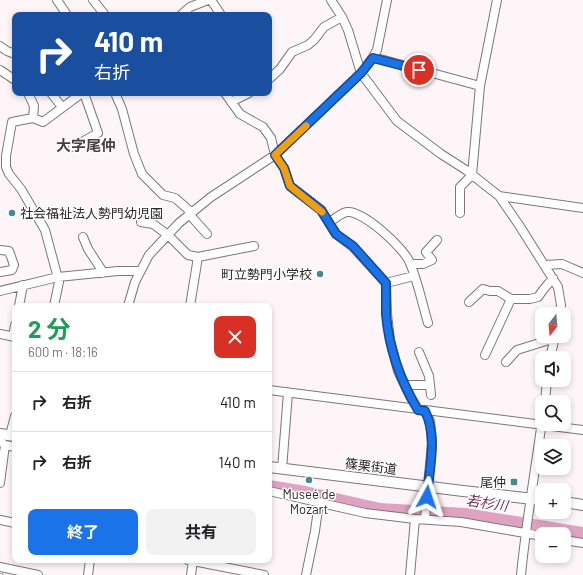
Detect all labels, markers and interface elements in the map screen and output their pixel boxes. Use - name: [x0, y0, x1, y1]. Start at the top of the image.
- text: 410 m: [94, 24, 163, 58]
- icon: right: [28, 28, 80, 80]
- pin: [402, 53, 436, 87]
- icon: arrive: [408, 59, 430, 81]
- text: 右折: [94, 61, 130, 83]
- district label: 大字尾仲: [56, 136, 116, 154]
- place label: 社会福祉法人勢門幼児園: [20, 205, 163, 221]
- marker: 社会福祉法人勢門幼児園: [7, 208, 17, 218]
- place label: 町立勢門小学校: [221, 266, 312, 282]
- marker: 町立勢門小学校: [315, 269, 325, 279]
- north arrow: [535, 307, 571, 343]
- map controls: [535, 307, 571, 563]
- text: 2 分: [28, 314, 70, 343]
- button: close: [214, 316, 256, 358]
- text: 600 m · 18:16: [28, 344, 98, 360]
- button: sound: [535, 351, 571, 387]
- icon: right: [28, 391, 50, 413]
- text: 右折: [62, 393, 92, 411]
- text: 410 m: [220, 393, 256, 411]
- button: search: [535, 395, 571, 431]
- button: layers: [535, 439, 571, 475]
- icon: right: [28, 451, 50, 473]
- text: 右折: [62, 453, 92, 471]
- text: 140 m: [219, 453, 256, 471]
- street label: 篠栗街道: [344, 455, 398, 477]
- place label: 尾仲: [480, 474, 506, 490]
- marker: Museé de Mozart: [304, 475, 314, 485]
- position arrow: [406, 476, 448, 518]
- marker: 尾仲: [509, 477, 519, 487]
- button: +: [535, 483, 571, 519]
- place label: Museé de Mozart: [282, 486, 336, 517]
- water label: 若杉川: [465, 491, 511, 514]
- button: 終了: [28, 509, 138, 555]
- button: 共有: [146, 509, 256, 555]
- button: −: [535, 527, 571, 563]

